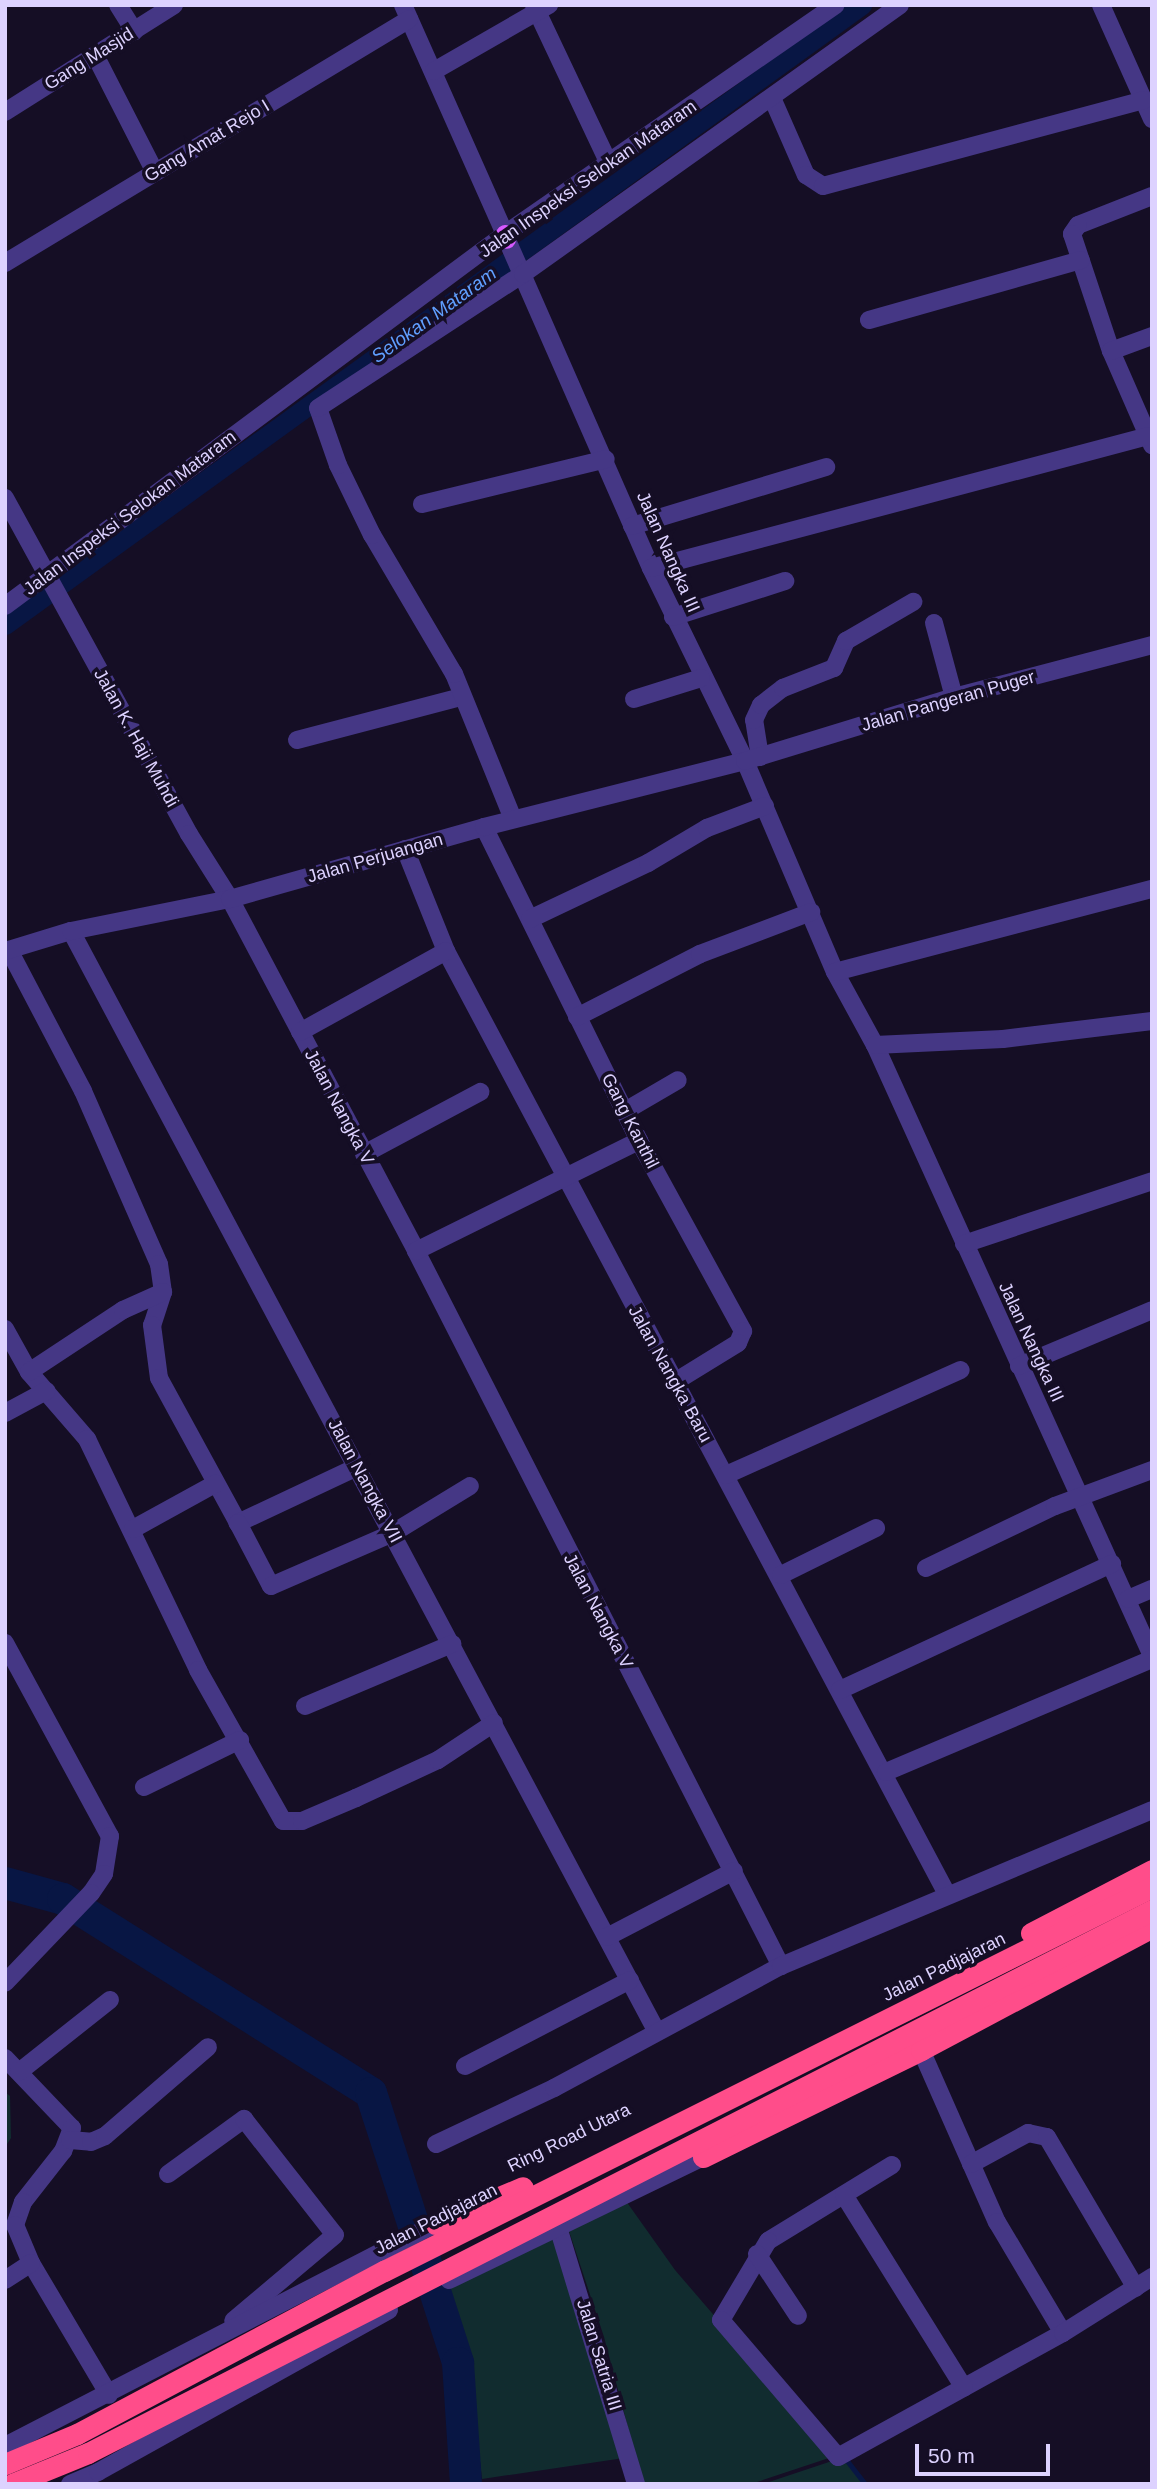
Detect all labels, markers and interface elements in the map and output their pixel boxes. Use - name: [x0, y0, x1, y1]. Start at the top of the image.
- street label: Gang Masjid: [40, 23, 138, 95]
- street label: Gang Amat Rejo I: [140, 95, 274, 187]
- street label: Jalan Inspeksi Selokan Mataram: [475, 96, 701, 262]
- water label: Selokan Mataram: [367, 262, 501, 368]
- street label: Jalan Inspeksi Selokan Mataram: [20, 426, 240, 600]
- street label: Jalan Nangka III: [632, 488, 704, 616]
- street label: Jalan K. Haji Muhdi: [89, 665, 183, 811]
- street label: Jalan Pangeran Puger: [859, 666, 1037, 736]
- street label: Jalan Perjuangan: [305, 828, 445, 888]
- street label: Jalan Nangka V: [300, 1046, 378, 1168]
- street label: Gang Kanthil: [597, 1070, 663, 1172]
- street label: Jalan Nangka III: [994, 1278, 1068, 1406]
- street label: Jalan Nangka Baru: [623, 1302, 717, 1446]
- street label: Jalan Nangka VII: [323, 1415, 407, 1547]
- street label: Jalan Nangka V: [559, 1550, 637, 1672]
- street label: Jalan Padjajaran: [879, 1928, 1009, 2006]
- street label: Ring Road Utara: [504, 2099, 634, 2177]
- street label: Jalan Padjajaran: [371, 2179, 501, 2259]
- street label: Jalan Satria III: [572, 2297, 626, 2413]
- scale bar: [919, 2430, 1054, 2474]
- text: 50 m: [928, 2444, 975, 2467]

